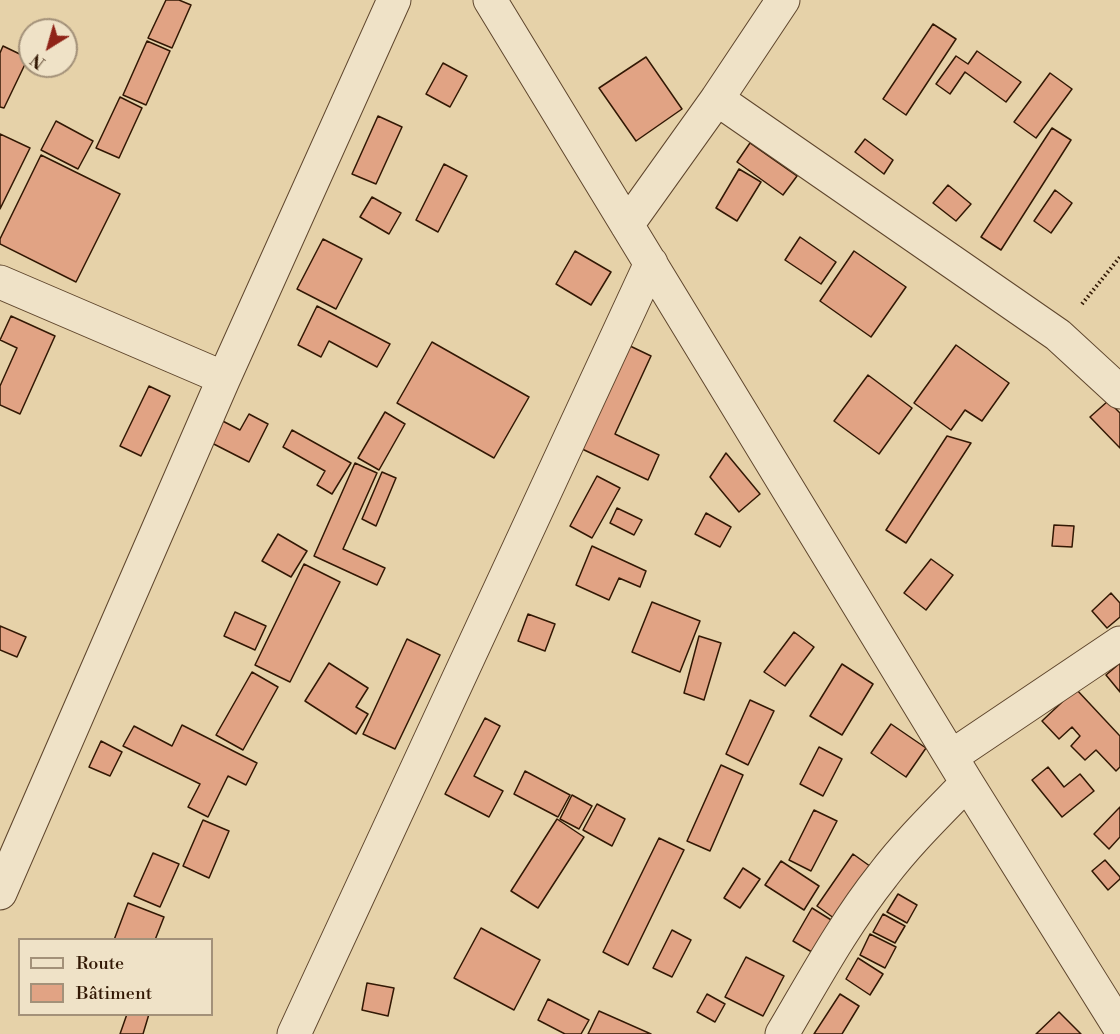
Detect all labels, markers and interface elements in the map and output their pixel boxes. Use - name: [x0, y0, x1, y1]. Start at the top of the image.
- north arrow: [18, 18, 78, 78]
- text: N: [27, 49, 49, 73]
- legend: [18, 938, 213, 1016]
- text: Route: [76, 952, 124, 975]
- text: Bâtiment: [76, 982, 152, 1005]

